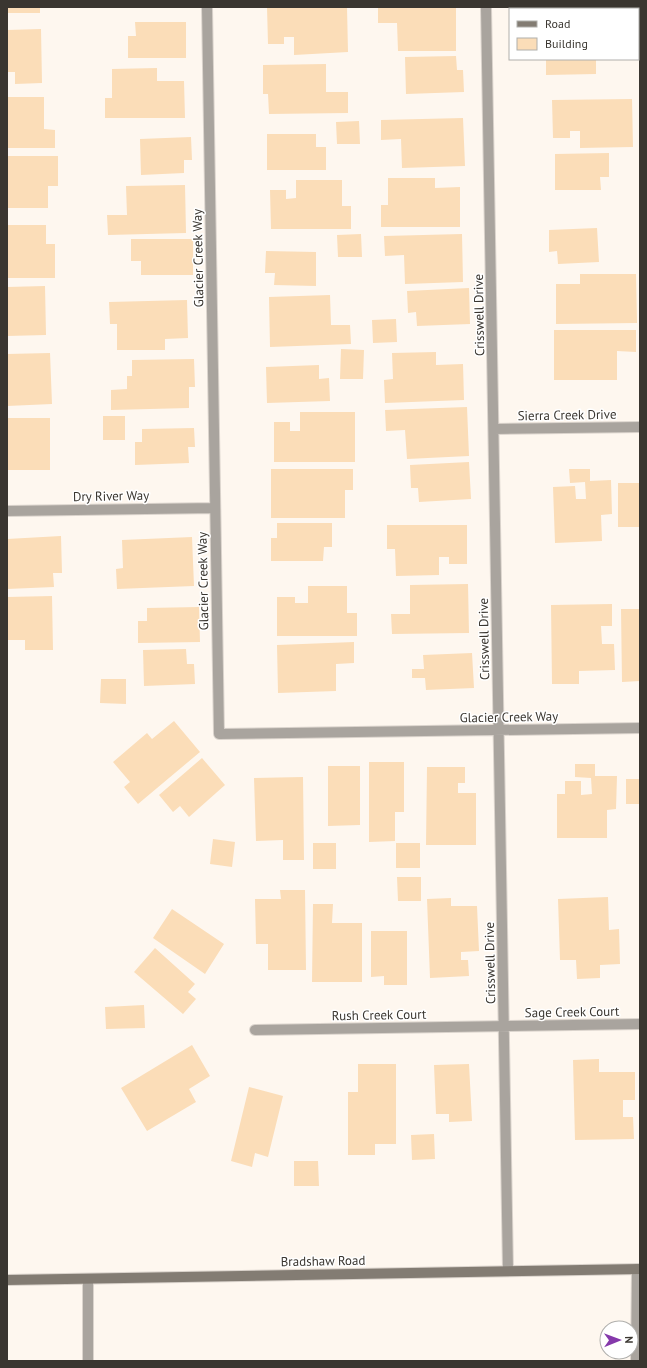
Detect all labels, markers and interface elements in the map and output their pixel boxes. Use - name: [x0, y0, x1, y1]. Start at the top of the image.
- legend: [509, 8, 639, 60]
- text: Road: [545, 16, 570, 31]
- text: Building: [545, 36, 588, 51]
- street label: Glacier Creek Way: [189, 209, 207, 307]
- street label: Crisswell Drive: [470, 274, 488, 356]
- street label: Sierra Creek Drive: [517, 406, 617, 424]
- street label: Dry River Way: [73, 487, 149, 505]
- street label: Glacier Creek Way: [194, 532, 212, 630]
- street label: Crisswell Drive: [475, 598, 493, 680]
- street label: Glacier Creek Way: [460, 708, 558, 726]
- street label: Crisswell Drive: [481, 922, 499, 1004]
- street label: Sage Creek Court: [525, 1003, 620, 1021]
- street label: Rush Creek Court: [331, 1006, 427, 1024]
- street label: Bradshaw Road: [280, 1252, 366, 1270]
- north arrow: [599, 1320, 639, 1360]
- text: N: [622, 1336, 636, 1344]

